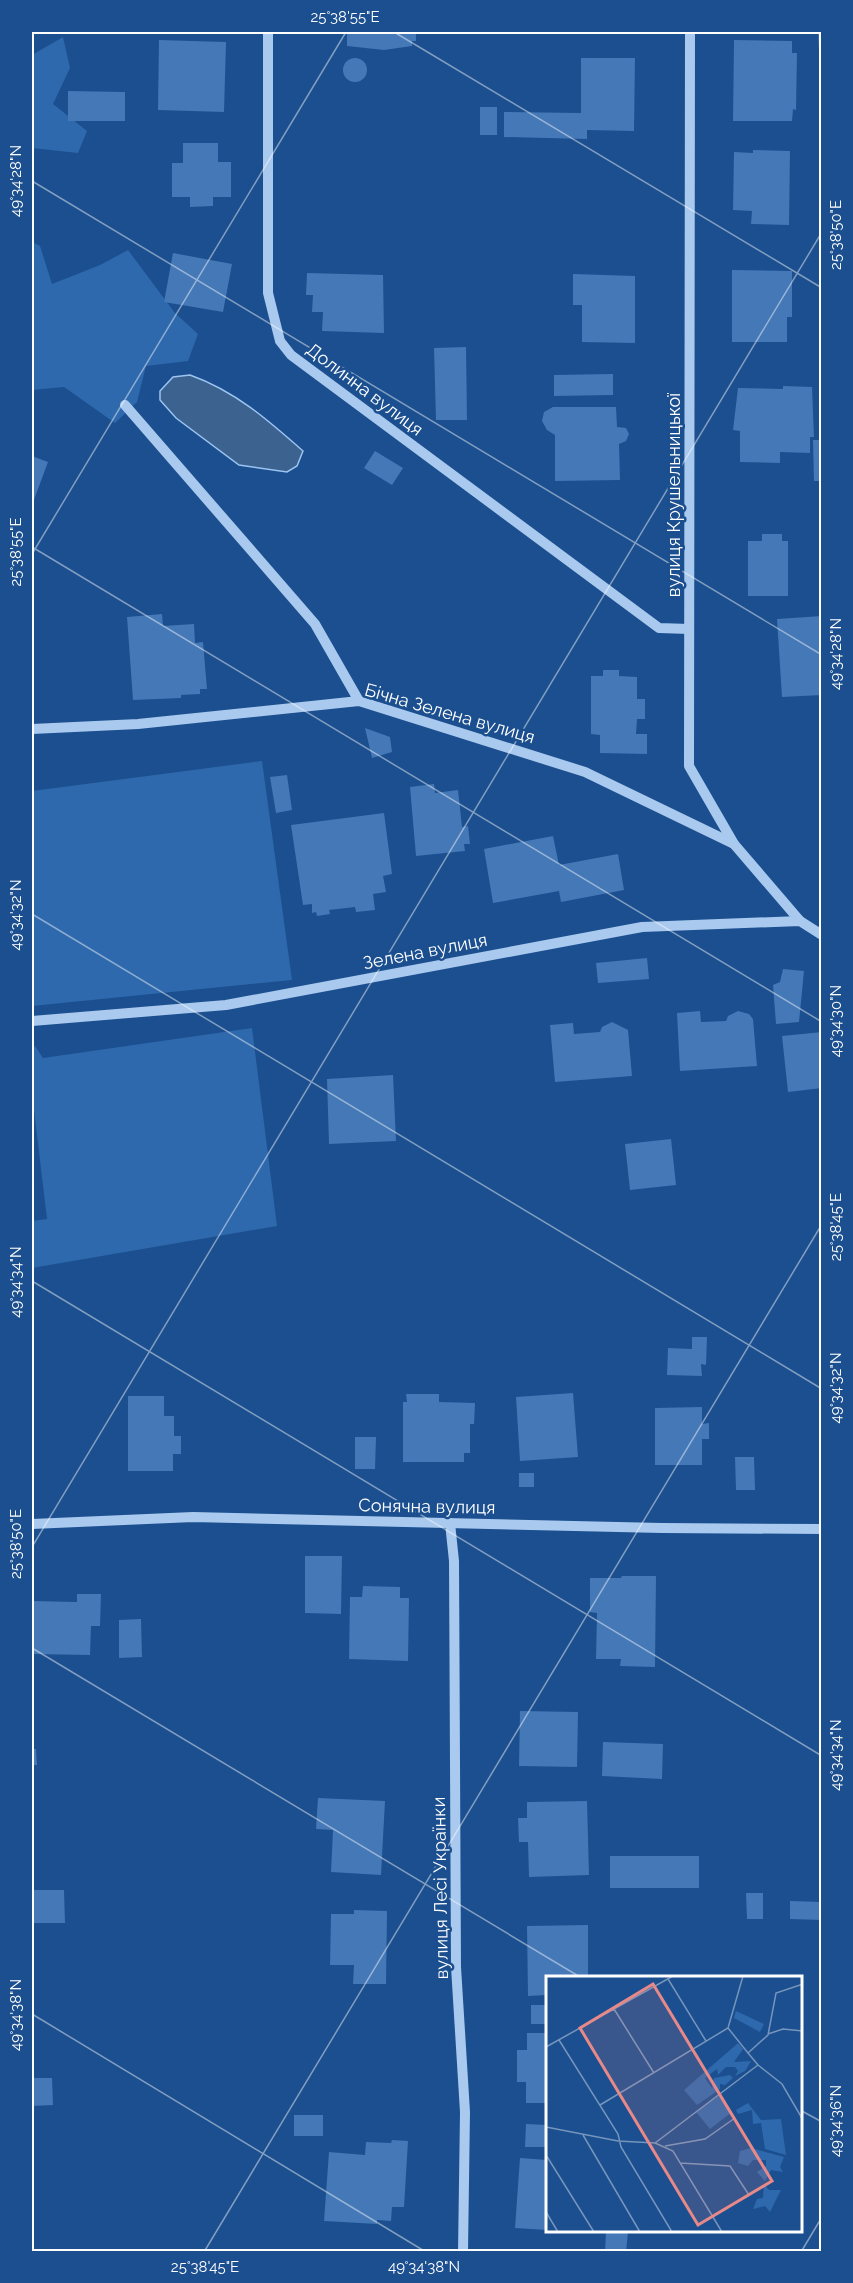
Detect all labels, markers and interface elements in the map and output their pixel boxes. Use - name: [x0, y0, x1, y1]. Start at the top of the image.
- text: 25°38'55"E: [310, 8, 380, 26]
- text: 49°34'28"N: [7, 145, 25, 217]
- text: 25°38'50"E: [827, 200, 845, 270]
- street label: Долинна вулиця: [303, 338, 427, 440]
- street label: вулиця Крушельницької: [663, 393, 684, 597]
- text: 25°38'55"E: [7, 517, 25, 587]
- text: 49°34'28"N: [827, 618, 845, 690]
- street label: Бічна Зелена вулиця: [363, 679, 537, 747]
- text: 49°34'32"N: [7, 880, 25, 950]
- street label: Зелена вулиця: [361, 929, 489, 973]
- text: 49°34'30"N: [827, 985, 845, 1057]
- text: 25°38'45"E: [827, 1193, 845, 1261]
- text: 49°34'34"N: [7, 1246, 25, 1318]
- text: 49°34'32"N: [827, 1353, 845, 1423]
- street label: Сонячна вулиця: [358, 1494, 496, 1518]
- text: 25°38'50"E: [7, 1509, 25, 1579]
- text: 49°34'34"N: [827, 1719, 845, 1791]
- street label: вулиця Лесі Українки: [428, 1797, 452, 1979]
- inset map: [546, 1976, 802, 2232]
- text: 49°34'38"N: [7, 1979, 25, 2051]
- text: 49°34'36"N: [827, 2085, 845, 2157]
- text: 25°38'45"E: [171, 2258, 239, 2276]
- text: 49°34'38"N: [388, 2258, 460, 2276]

